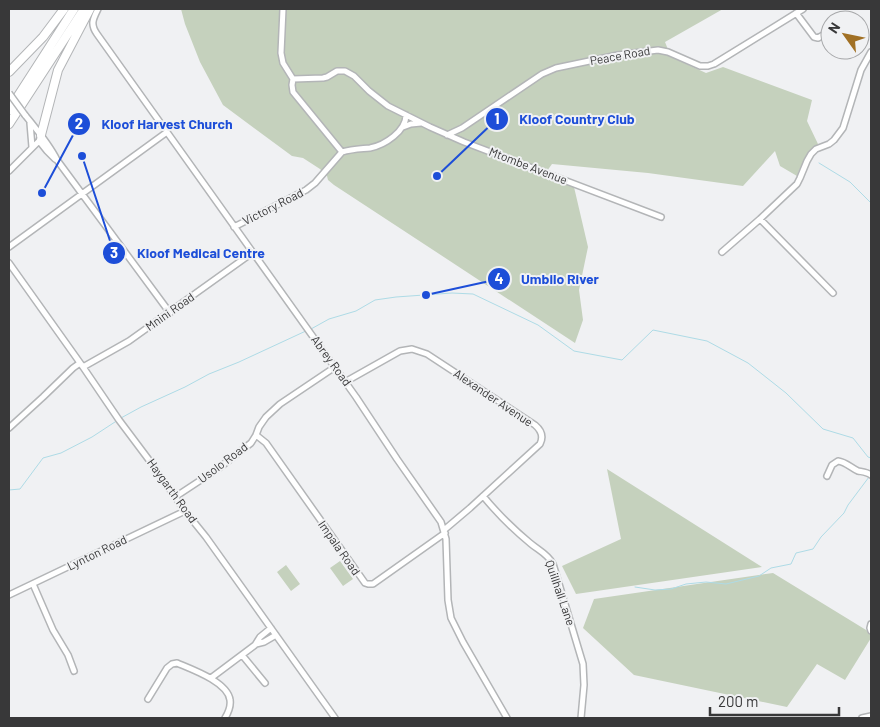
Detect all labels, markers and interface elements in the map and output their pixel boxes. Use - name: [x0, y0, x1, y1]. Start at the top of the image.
- north arrow: [820, 10, 870, 60]
- text: N: [824, 19, 843, 36]
- street label: Peace Road: [589, 43, 651, 67]
- callout: Kloof Country Club: [484, 104, 645, 133]
- text: 1: [494, 109, 500, 127]
- callout: Kloof Harvest Church: [66, 110, 242, 139]
- text: Kloof Country Club: [519, 110, 635, 127]
- text: 2: [75, 114, 83, 132]
- text: Kloof Harvest Church: [101, 115, 233, 132]
- street label: Mtombe Avenue: [487, 144, 569, 186]
- street label: Victory Road: [240, 185, 305, 227]
- callout: Kloof Medical Centre: [102, 239, 275, 268]
- text: 3: [110, 243, 118, 261]
- text: Kloof Medical Centre: [137, 244, 265, 261]
- callout: Umbilo River: [487, 264, 609, 293]
- text: 4: [494, 269, 504, 287]
- text: Umbilo River: [521, 270, 600, 287]
- street label: Mnini Road: [142, 289, 197, 333]
- street label: Abrey Road: [309, 332, 355, 388]
- street label: Alexander Avenue: [451, 366, 536, 429]
- street label: Usolo Road: [195, 439, 250, 485]
- street label: Haygarth Road: [145, 456, 201, 525]
- street label: Impala Road: [316, 517, 364, 578]
- street label: Lynton Road: [64, 532, 129, 573]
- street label: Quillhall Lane: [543, 558, 579, 627]
- scale bar: [710, 684, 839, 716]
- text: 200 m: [718, 692, 758, 710]

